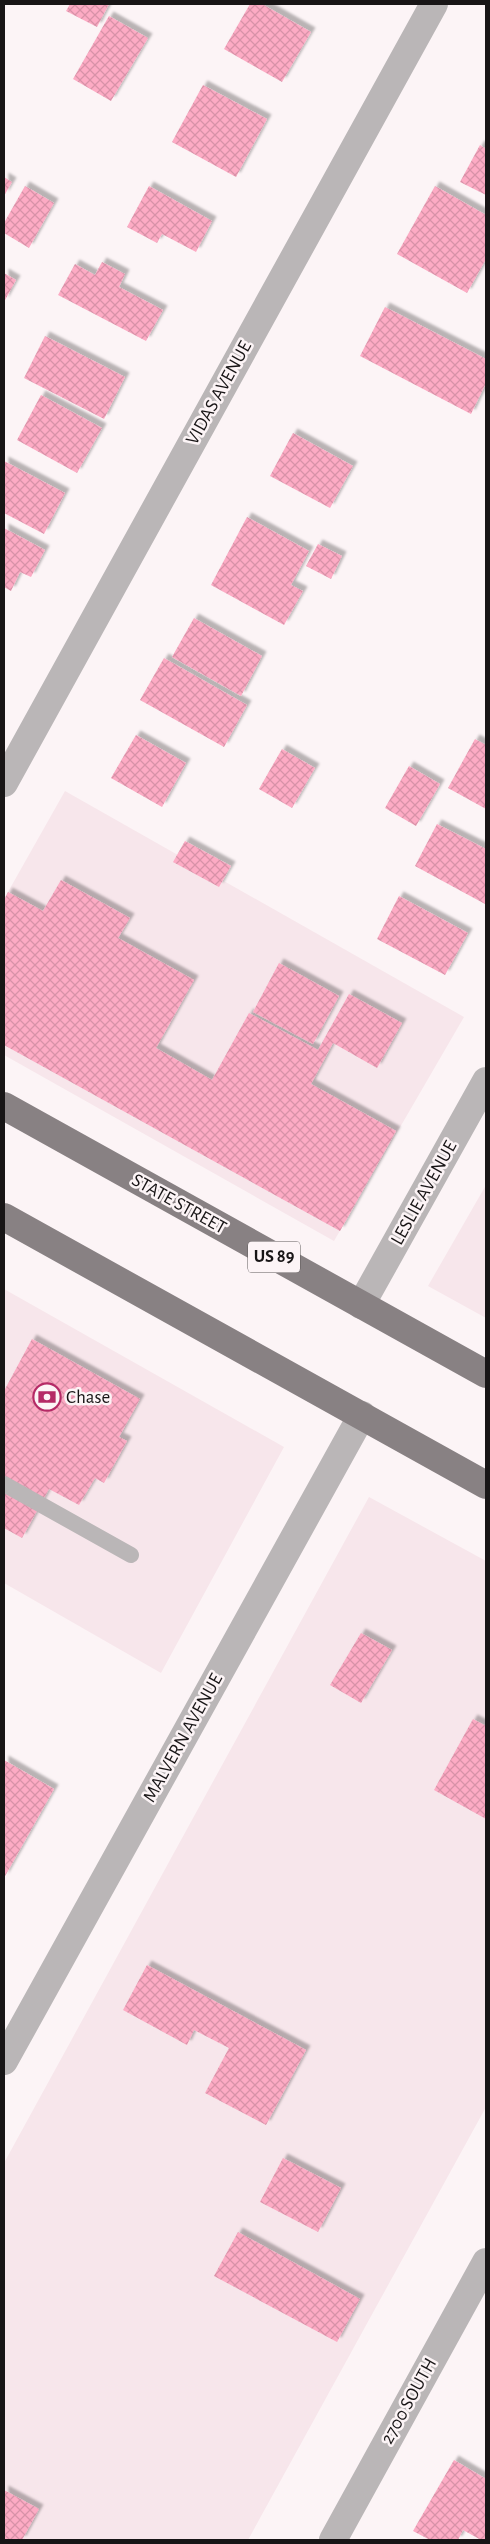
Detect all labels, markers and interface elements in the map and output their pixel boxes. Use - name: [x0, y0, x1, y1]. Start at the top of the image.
- street label: VIDAS AVENUE: [183, 338, 255, 448]
- street label: LESLIE AVENUE: [388, 1138, 460, 1248]
- street label: STATE STREET: [129, 1170, 229, 1238]
- road number: US 89: [248, 1242, 300, 1272]
- bank icon: Chase: [32, 1382, 62, 1412]
- place label: Chase: [66, 1388, 110, 1407]
- street label: MALVERN AVENUE: [140, 1670, 226, 1806]
- street label: 2700 SOUTH: [378, 2355, 440, 2447]

